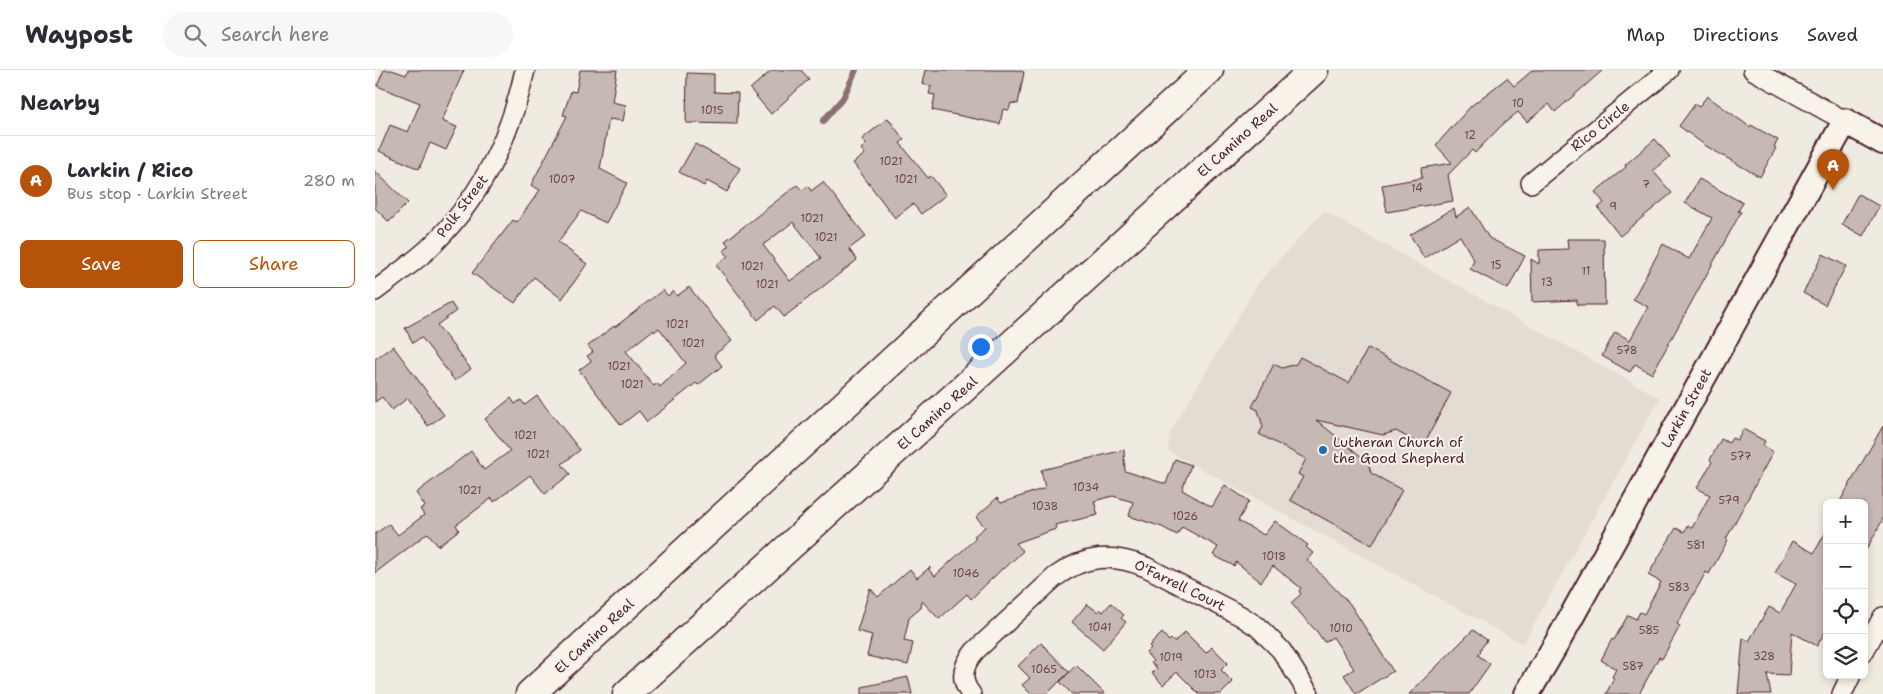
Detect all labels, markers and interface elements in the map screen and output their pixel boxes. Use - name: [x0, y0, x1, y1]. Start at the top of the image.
- search box: [163, 12, 513, 57]
- text: Waypost: [25, 19, 133, 51]
- icon: search: [181, 21, 209, 49]
- text: Search here: [221, 22, 329, 47]
- text: Map: [1627, 23, 1665, 47]
- text: Directions: [1693, 23, 1779, 47]
- text: Saved: [1807, 23, 1858, 47]
- text: Nearby: [20, 89, 100, 117]
- house number: 10: [1512, 96, 1524, 111]
- street label: Rico Circle: [1567, 97, 1633, 155]
- street label: El Camino Real: [1193, 99, 1282, 181]
- house number: 1015: [701, 103, 724, 118]
- house number: 12: [1464, 128, 1476, 143]
- pin: A: [1817, 149, 1849, 190]
- house number: 1021: [879, 154, 903, 169]
- text: Larkin / Rico: [67, 158, 193, 183]
- text: A: [30, 170, 42, 191]
- text: 280 m: [303, 170, 355, 191]
- street label: Polk Street: [432, 171, 492, 241]
- house number: 1007: [549, 172, 576, 187]
- house number: 1021: [894, 172, 918, 187]
- house number: 7: [1642, 177, 1650, 192]
- house number: 14: [1411, 181, 1423, 196]
- text: Bus stop · Larkin Street: [67, 183, 248, 204]
- house number: 9: [1609, 199, 1617, 214]
- house number: 1021: [800, 211, 824, 226]
- house number: 1021: [814, 230, 838, 245]
- button: Save: [20, 240, 183, 288]
- button: Share: [193, 240, 355, 288]
- house number: 15: [1490, 258, 1502, 273]
- house number: 1021: [740, 259, 764, 274]
- house number: 11: [1582, 264, 1590, 279]
- house number: 13: [1541, 275, 1553, 290]
- house number: 1021: [755, 277, 779, 292]
- house number: 1021: [665, 317, 689, 332]
- your location: [968, 334, 994, 360]
- house number: 1021: [681, 336, 705, 351]
- house number: 578: [1616, 343, 1638, 358]
- house number: 1021: [607, 359, 631, 374]
- street label: Larkin Street: [1657, 365, 1715, 451]
- street label: El Camino Real: [893, 372, 982, 454]
- house number: 1021: [620, 377, 644, 392]
- house number: 1021: [513, 428, 537, 443]
- place label: Lutheran Church of the Good Shepherd: [1333, 433, 1465, 467]
- marker: Lutheran Church of the Good Shepherd: [1317, 444, 1329, 456]
- house number: 1021: [526, 447, 550, 462]
- house number: 577: [1731, 449, 1752, 464]
- house number: 1034: [1073, 480, 1100, 495]
- house number: 1021: [458, 483, 482, 498]
- house number: 579: [1718, 493, 1740, 508]
- house number: 1038: [1032, 499, 1058, 514]
- map controls: [1823, 499, 1868, 679]
- button: +: [1823, 499, 1868, 544]
- house number: 1026: [1172, 509, 1198, 524]
- house number: 581: [1687, 538, 1705, 553]
- button: −: [1823, 544, 1868, 589]
- house number: 1018: [1262, 549, 1286, 564]
- street label: O'Farrell Court: [1132, 555, 1228, 615]
- house number: 1046: [953, 566, 979, 581]
- house number: 583: [1668, 580, 1690, 595]
- button: locate: [1823, 589, 1868, 634]
- street label: El Camino Real: [551, 594, 638, 677]
- house number: 1041: [1088, 620, 1112, 635]
- house number: 1010: [1329, 621, 1353, 636]
- house number: 585: [1639, 623, 1660, 638]
- button: layers: [1823, 634, 1868, 679]
- house number: 328: [1753, 649, 1775, 664]
- house number: 1019: [1159, 650, 1183, 665]
- house number: 587: [1622, 659, 1644, 674]
- house number: 1065: [1031, 662, 1057, 677]
- house number: 1013: [1193, 667, 1217, 682]

